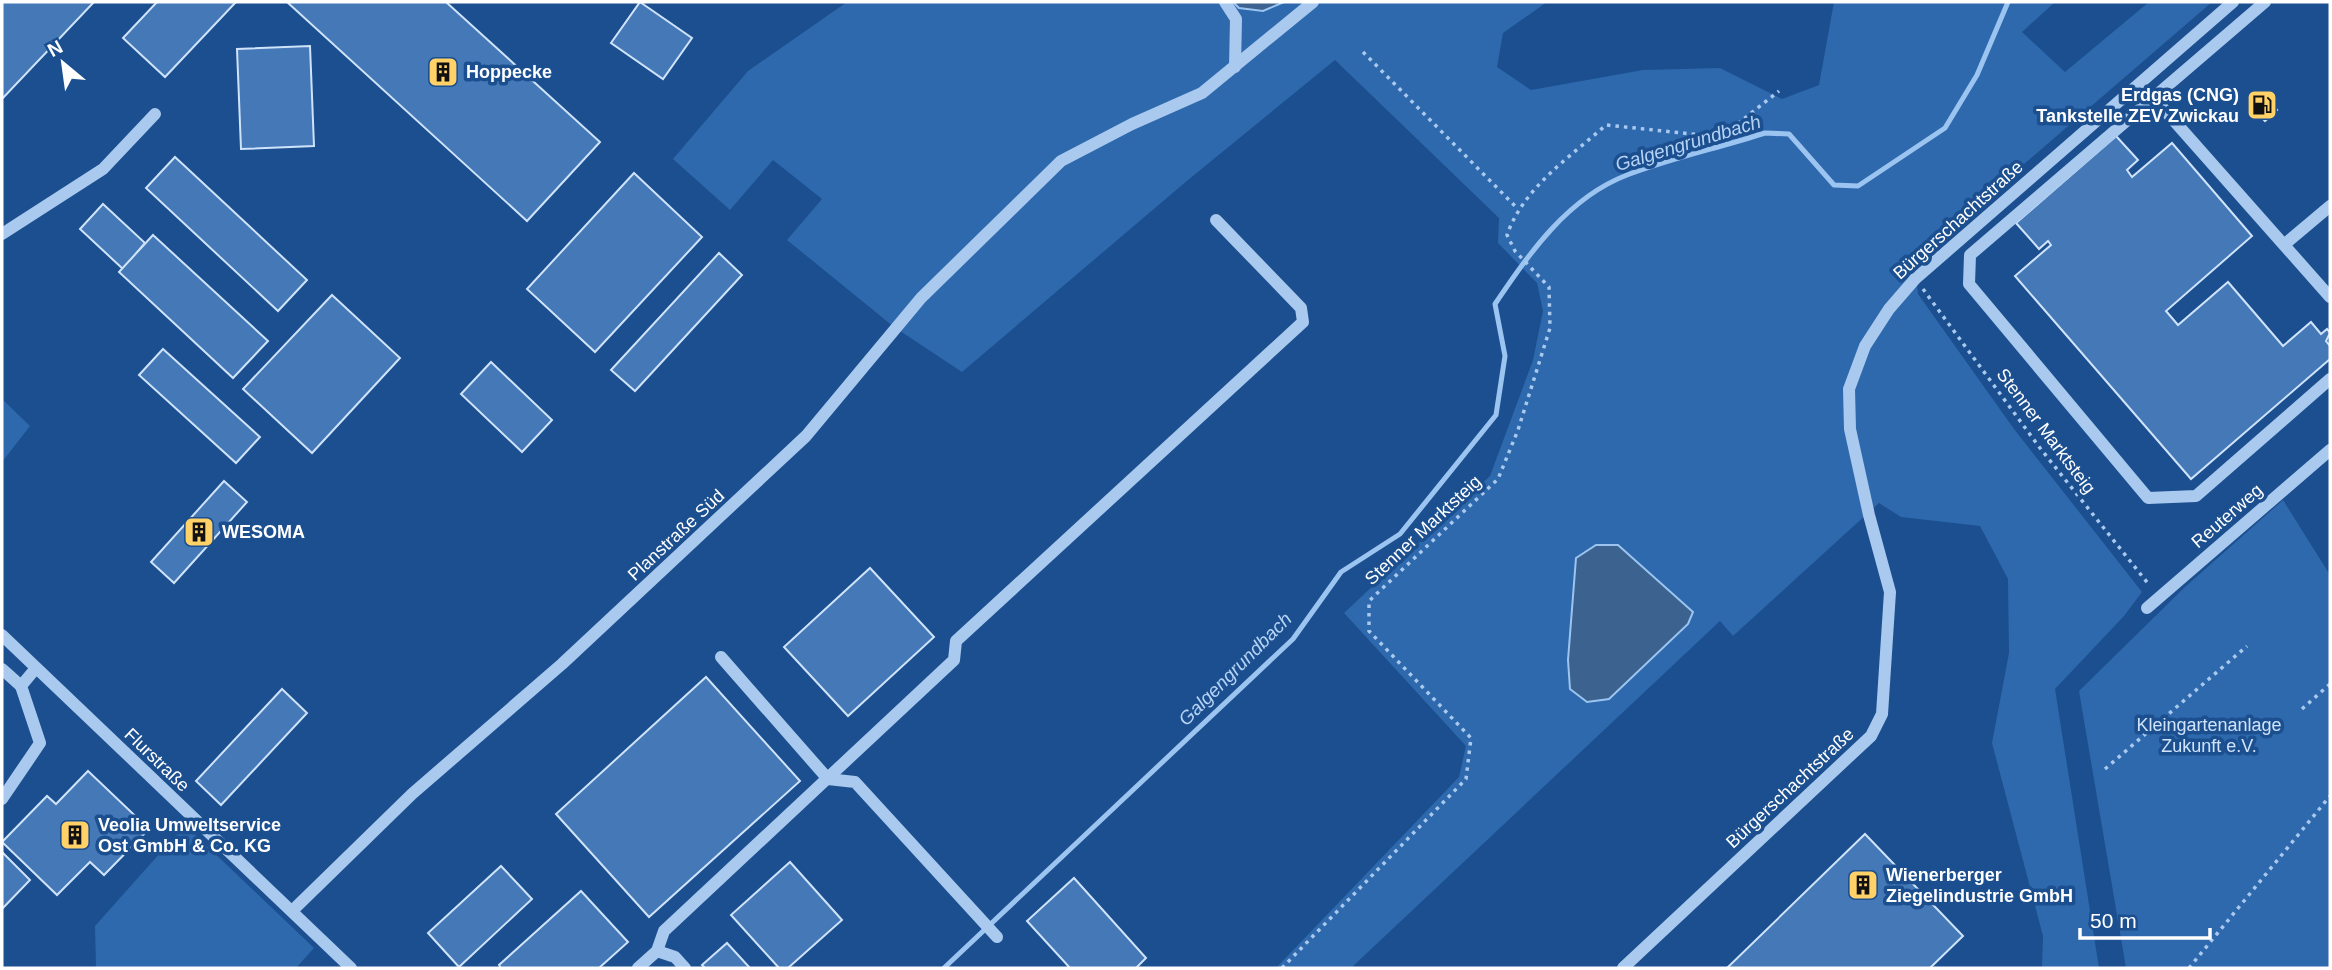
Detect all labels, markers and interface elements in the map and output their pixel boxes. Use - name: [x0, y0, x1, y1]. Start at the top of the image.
- north arrow: [28, 28, 98, 98]
- text: N: [44, 36, 66, 61]
- building icon: Hoppecke: [426, 55, 460, 89]
- place label: Hoppecke: [466, 62, 552, 82]
- place label: Erdgas (CNG) Tankstelle ZEV Zwickau: [2036, 85, 2239, 126]
- fuel station icon: Erdgas (CNG) Tankstelle ZEV Zwickau: [2245, 88, 2279, 122]
- water label: Galgengrundbach: [1613, 111, 1763, 175]
- street label: Bürgerschachtstraße: [1889, 157, 2027, 283]
- street label: Stenner Marktsteig: [1993, 365, 2099, 497]
- street label: Stenner Marktsteig: [1361, 471, 1485, 589]
- street label: Reuterweg: [2188, 480, 2266, 552]
- street label: Planstraße Süd: [624, 485, 728, 585]
- building icon: WESOMA: [182, 515, 216, 549]
- place label: WESOMA: [222, 522, 305, 542]
- water label: Galgengrundbach: [1174, 608, 1296, 730]
- park label: Kleingartenanlage Zukunft e.V.: [2136, 715, 2282, 756]
- street label: Flurstraße: [121, 724, 193, 796]
- street label: Bürgerschachtstraße: [1722, 724, 1858, 852]
- place label: Veolia Umweltservice Ost GmbH & Co. KG: [98, 815, 281, 856]
- building icon: Veolia Umweltservice Ost GmbH & Co. KG: [58, 818, 92, 852]
- place label: Wienerberger Ziegelindustrie GmbH: [1886, 865, 2073, 906]
- building icon: Wienerberger Ziegelindustrie GmbH: [1846, 868, 1880, 902]
- scale bar: [2080, 897, 2210, 941]
- text: 50 m: [2090, 909, 2137, 932]

